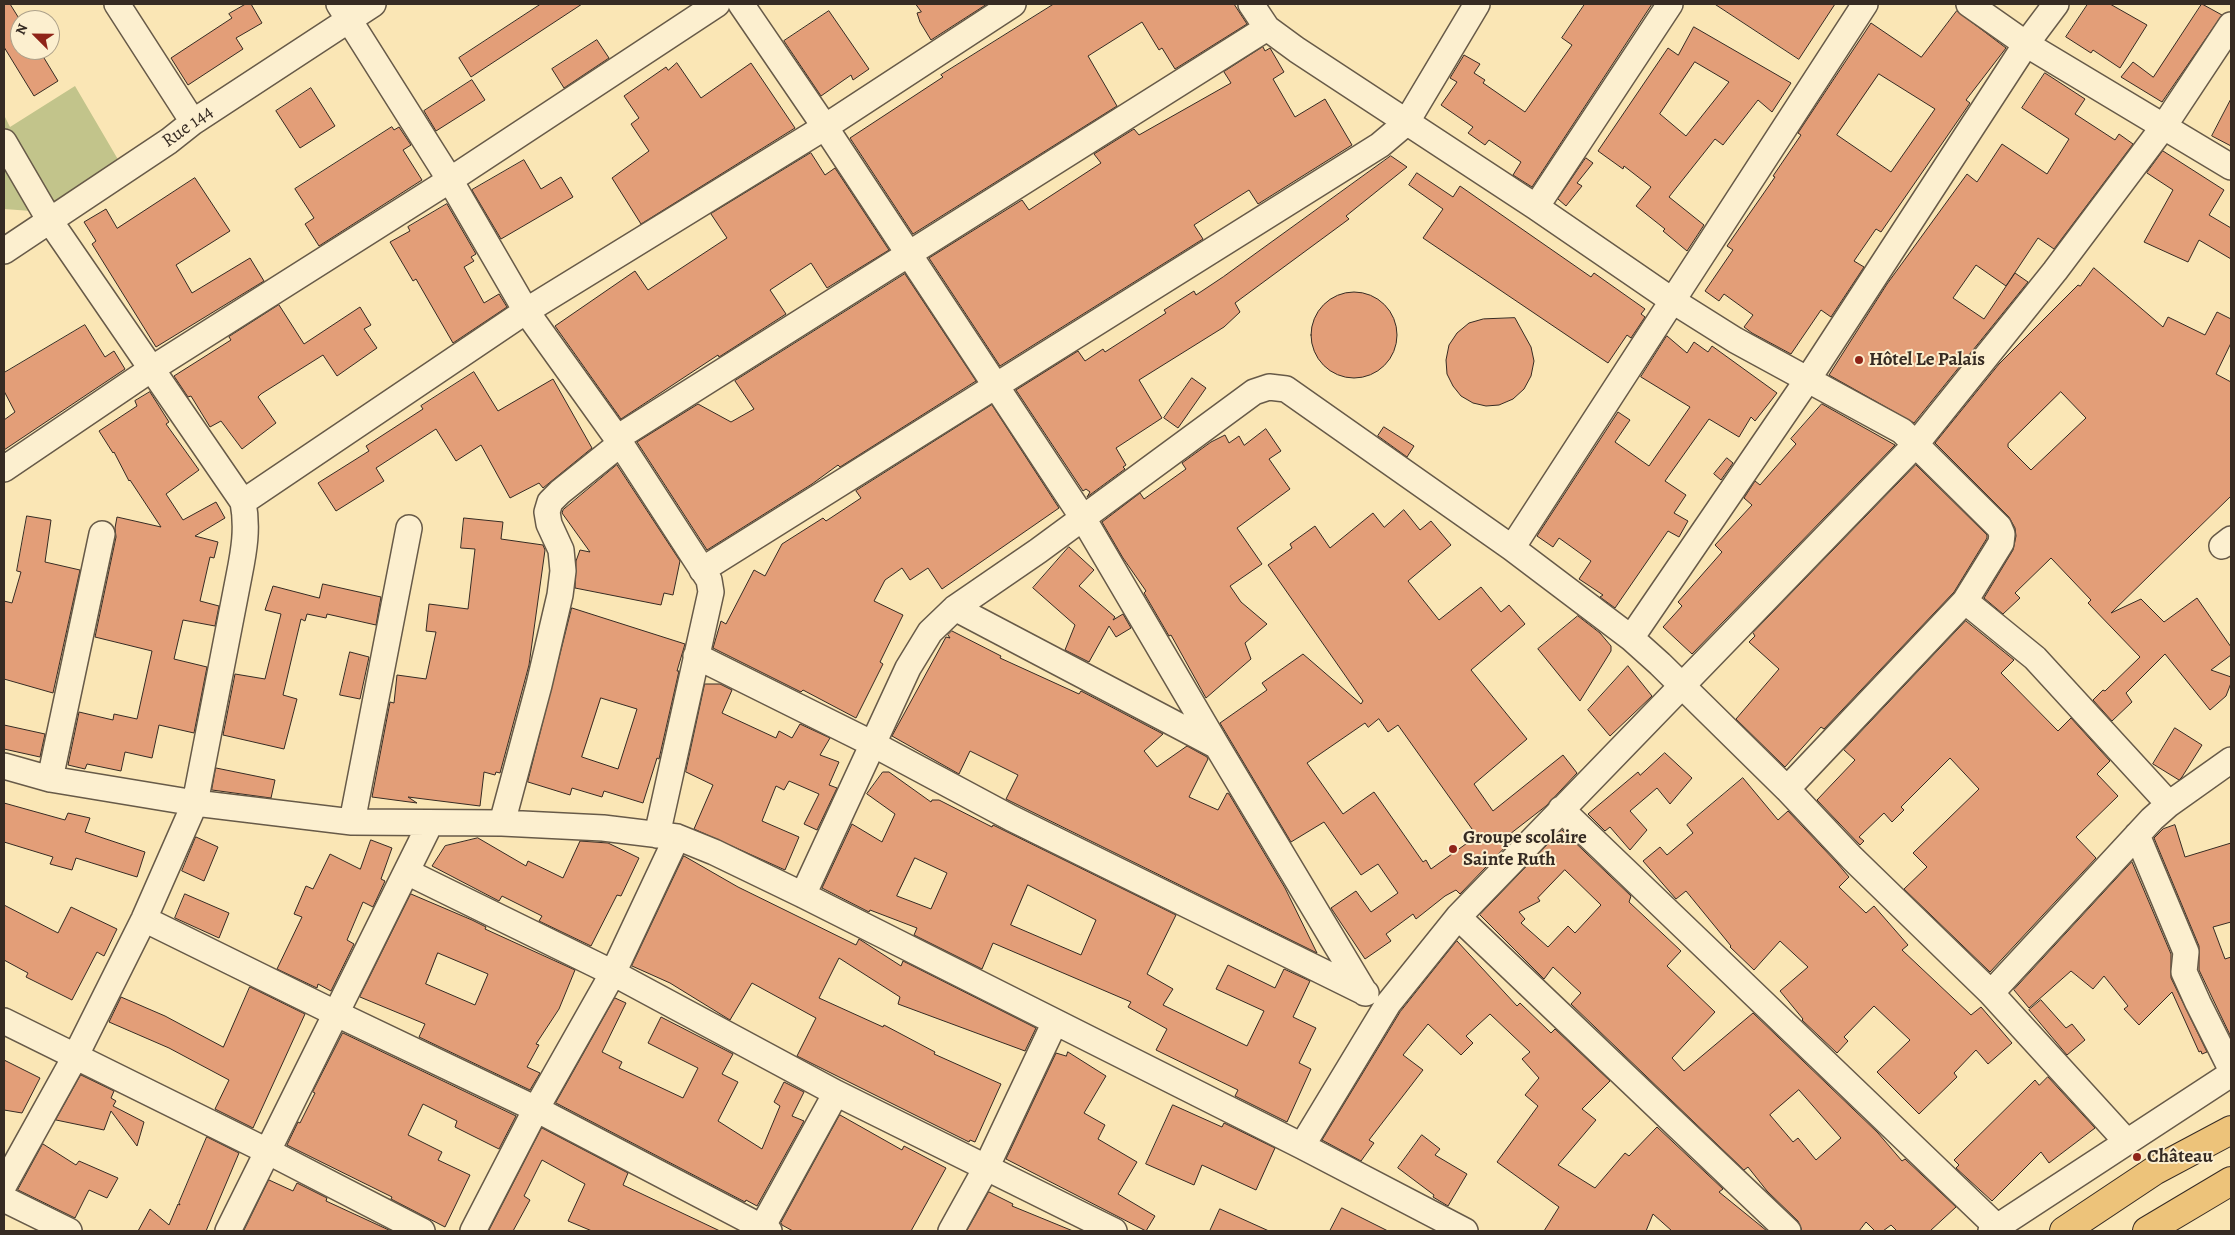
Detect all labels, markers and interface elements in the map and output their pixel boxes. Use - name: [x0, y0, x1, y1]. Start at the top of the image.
- north arrow: [10, 10, 60, 60]
- text: N: [11, 21, 32, 38]
- street label: Rue 144: [158, 101, 218, 153]
- place label: Hôtel Le Palais: [1869, 349, 1985, 371]
- marker: Hôtel Le Palais: [1853, 354, 1865, 366]
- place label: Groupe scolaire Sainte Ruth: [1463, 827, 1587, 871]
- marker: Groupe scolaire Sainte Ruth: [1447, 843, 1459, 855]
- place label: Château: [2147, 1146, 2213, 1168]
- marker: Château: [2131, 1151, 2143, 1163]

